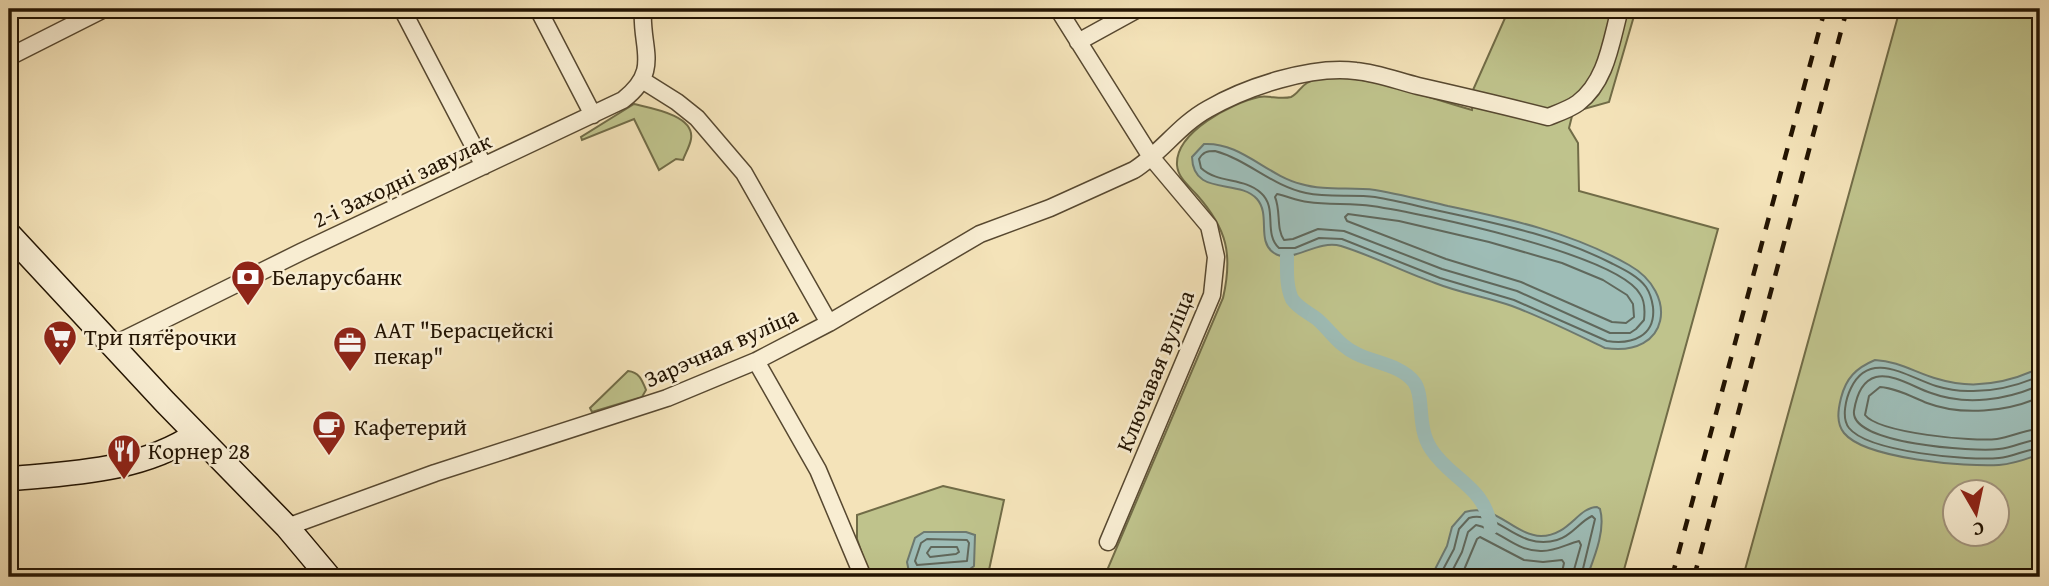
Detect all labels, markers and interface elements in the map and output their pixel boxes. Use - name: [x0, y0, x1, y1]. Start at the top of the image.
- street label: 2-і Заходні завулак: [307, 124, 497, 235]
- bank icon: Беларусбанк: [229, 258, 267, 307]
- place label: Беларусбанк: [272, 260, 402, 293]
- street label: Ключавая вуліца: [1107, 285, 1202, 457]
- street label: Зарэчная вуліца: [639, 298, 803, 395]
- place label: ААТ "Берасцейскі пекар": [374, 313, 554, 372]
- supermarket icon: Три пятёрочки: [41, 318, 79, 367]
- place label: Три пятёрочки: [84, 320, 237, 353]
- office icon: ААТ "Берасцейскі пекар": [331, 324, 369, 373]
- cafe icon: Кафетерий: [310, 408, 348, 457]
- place label: Кафетерий: [354, 410, 467, 443]
- restaurant icon: Корнер 28: [105, 432, 143, 481]
- place label: Корнер 28: [148, 434, 250, 467]
- north arrow: [1940, 477, 2010, 548]
- text: С: [1971, 515, 1986, 544]

